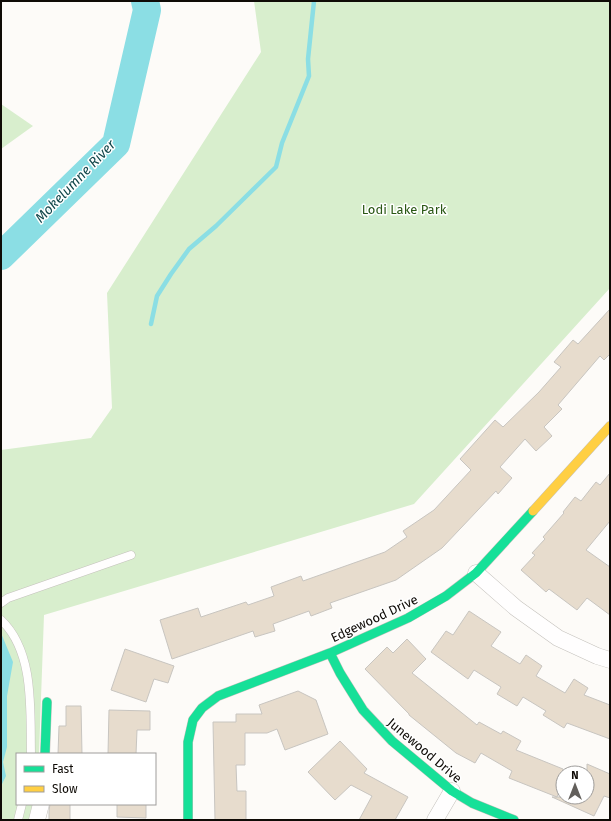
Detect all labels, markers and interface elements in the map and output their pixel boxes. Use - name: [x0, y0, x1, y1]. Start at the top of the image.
- water label: Mokelumne River: [32, 136, 120, 226]
- park label: Lodi Lake Park: [362, 202, 447, 217]
- street label: Edgewood Drive: [328, 592, 420, 645]
- street label: Junewood Drive: [384, 715, 465, 786]
- legend: [16, 753, 156, 805]
- text: Fast: [52, 762, 74, 776]
- north arrow: [555, 765, 595, 805]
- text: N: [571, 769, 579, 782]
- text: Slow: [52, 782, 78, 796]

